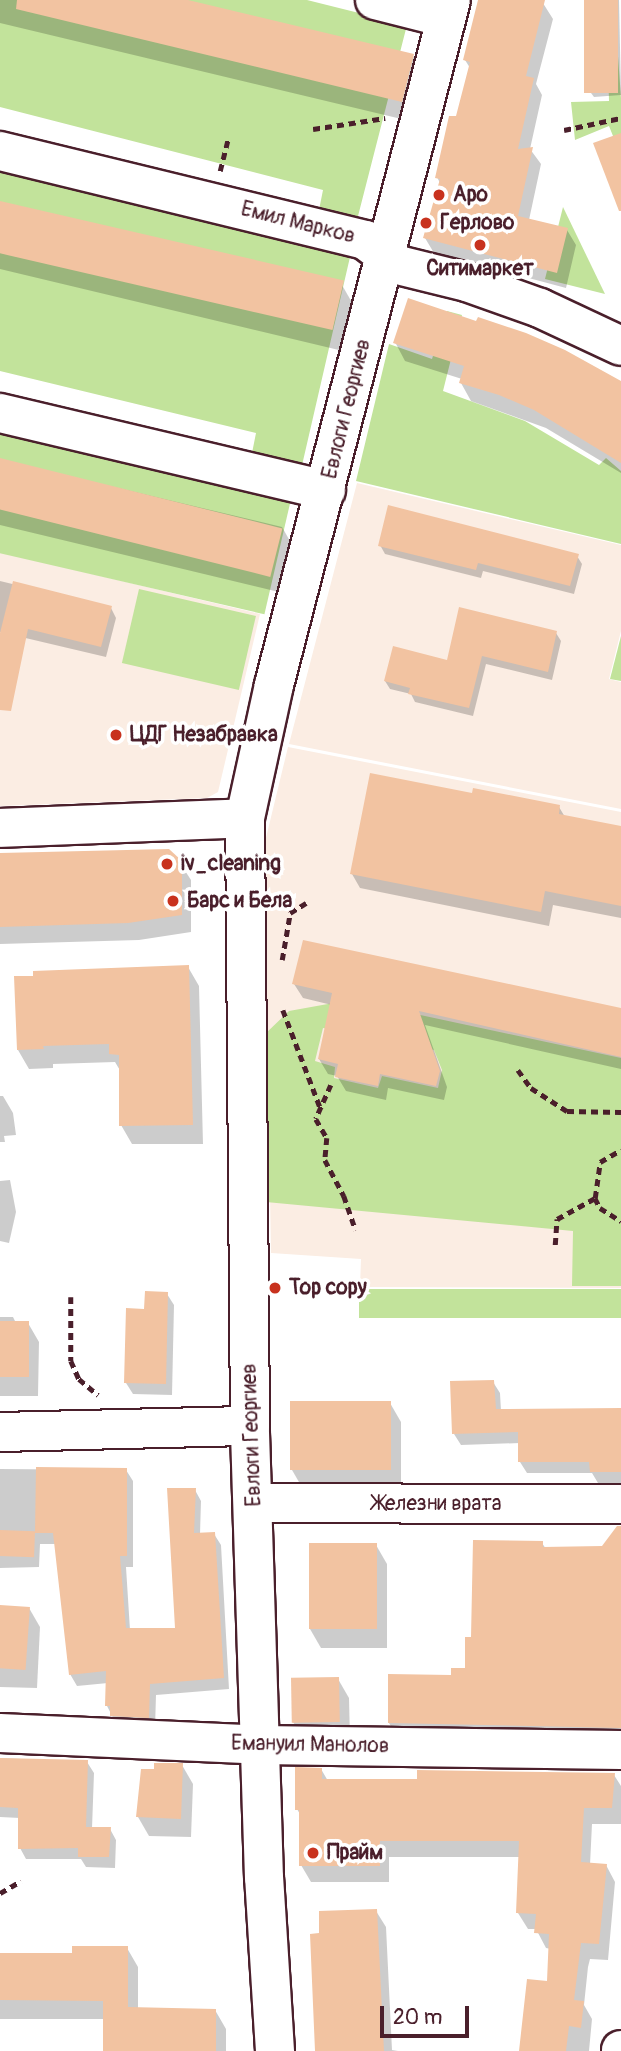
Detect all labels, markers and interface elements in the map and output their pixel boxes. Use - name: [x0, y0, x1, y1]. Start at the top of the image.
- place label: Аро: [453, 182, 488, 208]
- marker: Аро: [431, 187, 447, 203]
- street label: Емил Марков: [238, 197, 358, 249]
- place label: Герлово: [440, 210, 514, 236]
- marker: Герлово: [418, 215, 434, 231]
- marker: Ситимаркет: [472, 237, 488, 253]
- place label: Ситимаркет: [426, 256, 534, 282]
- street label: Евлоги Георгиев: [317, 336, 377, 482]
- place label: ЦДГ Незабравка: [130, 722, 278, 748]
- marker: ЦДГ Незабравка: [108, 727, 124, 743]
- place label: iv_cleaning: [181, 851, 281, 877]
- marker: iv_cleaning: [159, 856, 175, 872]
- place label: Барс и Бела: [187, 888, 292, 914]
- marker: Барс и Бела: [165, 893, 181, 909]
- place label: Top copy: [289, 1275, 367, 1301]
- marker: Top copy: [267, 1280, 283, 1296]
- street label: Евлоги Георгиев: [237, 1363, 267, 1507]
- street label: Железни врата: [372, 1491, 502, 1517]
- street label: Емануил Манолов: [231, 1731, 389, 1759]
- place label: Прайм: [327, 1840, 383, 1866]
- marker: Прайм: [305, 1845, 321, 1861]
- scale bar: [383, 1992, 472, 2036]
- text: 20 m: [393, 2004, 442, 2031]

